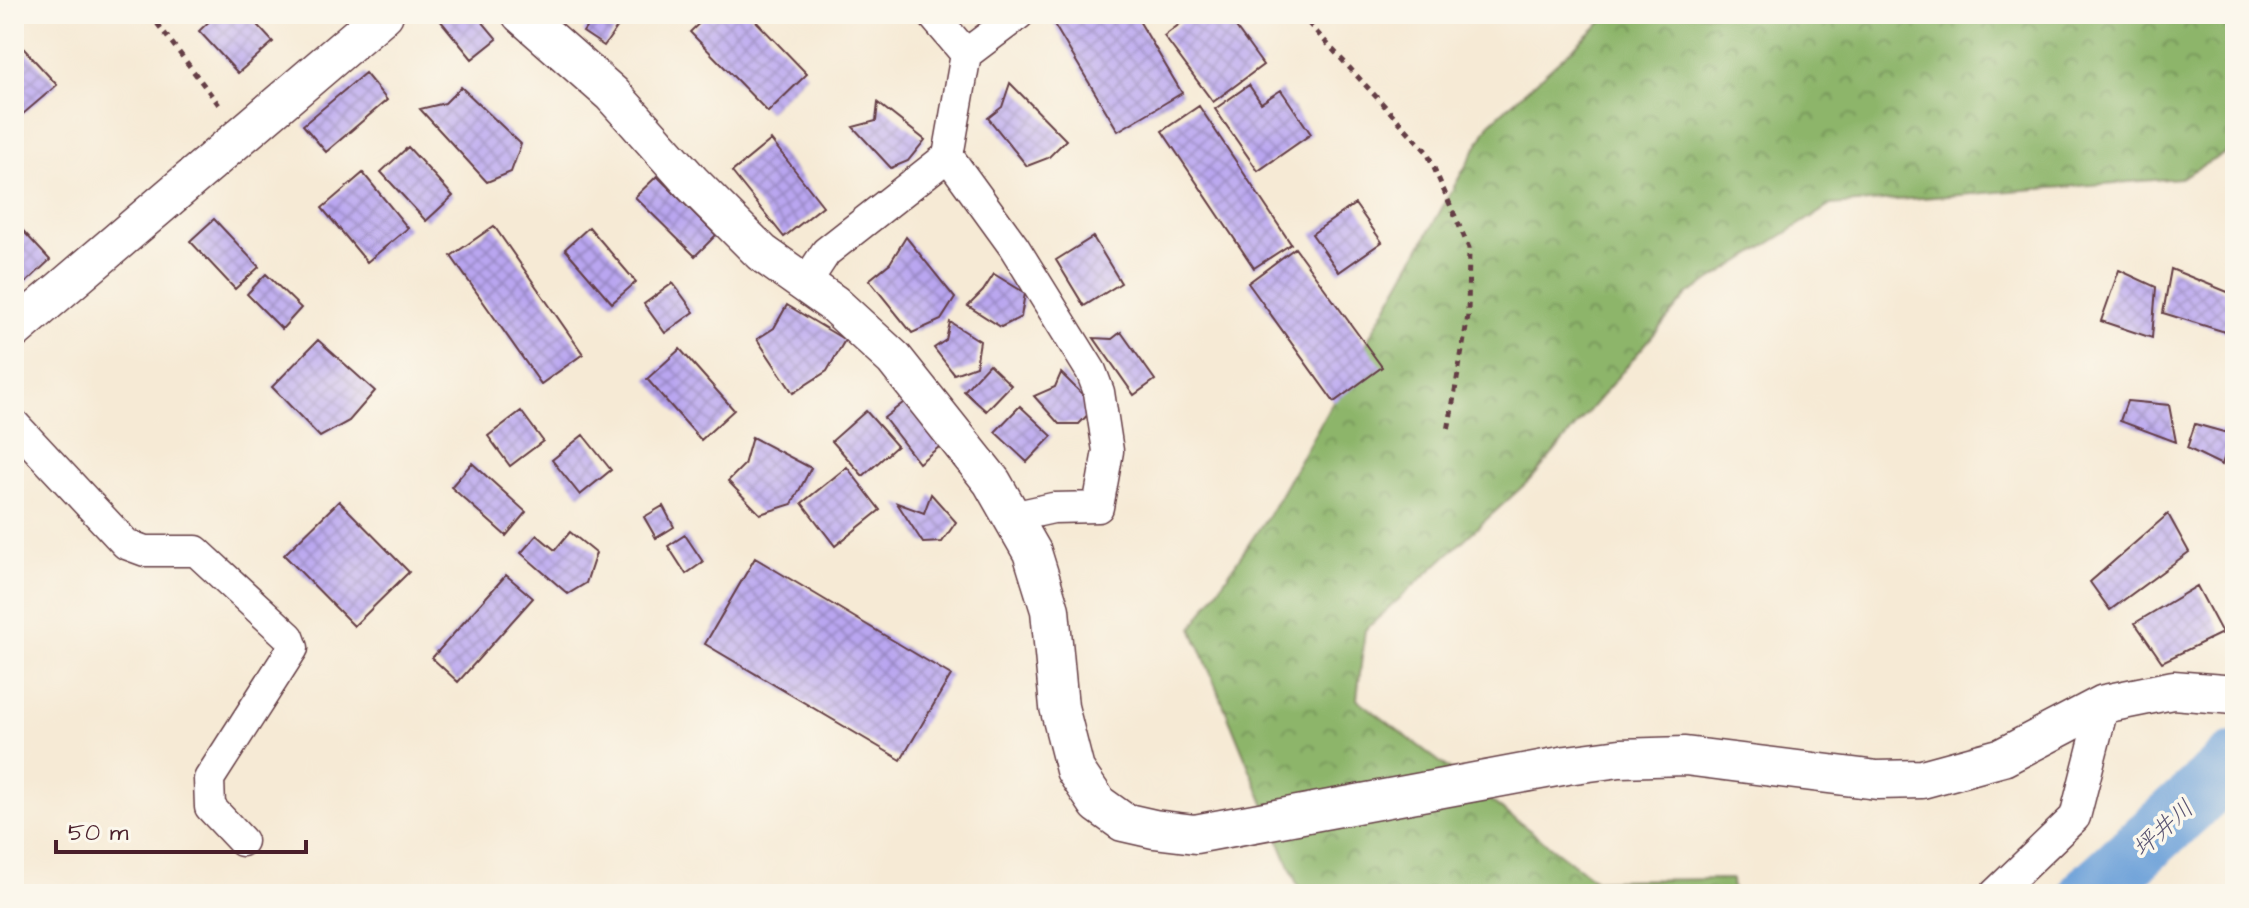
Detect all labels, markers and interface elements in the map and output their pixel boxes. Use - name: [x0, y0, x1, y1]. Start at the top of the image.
- water label: 坪井川: [2126, 792, 2202, 865]
- scale bar: [56, 804, 306, 854]
- text: 50 m: [68, 816, 129, 850]

